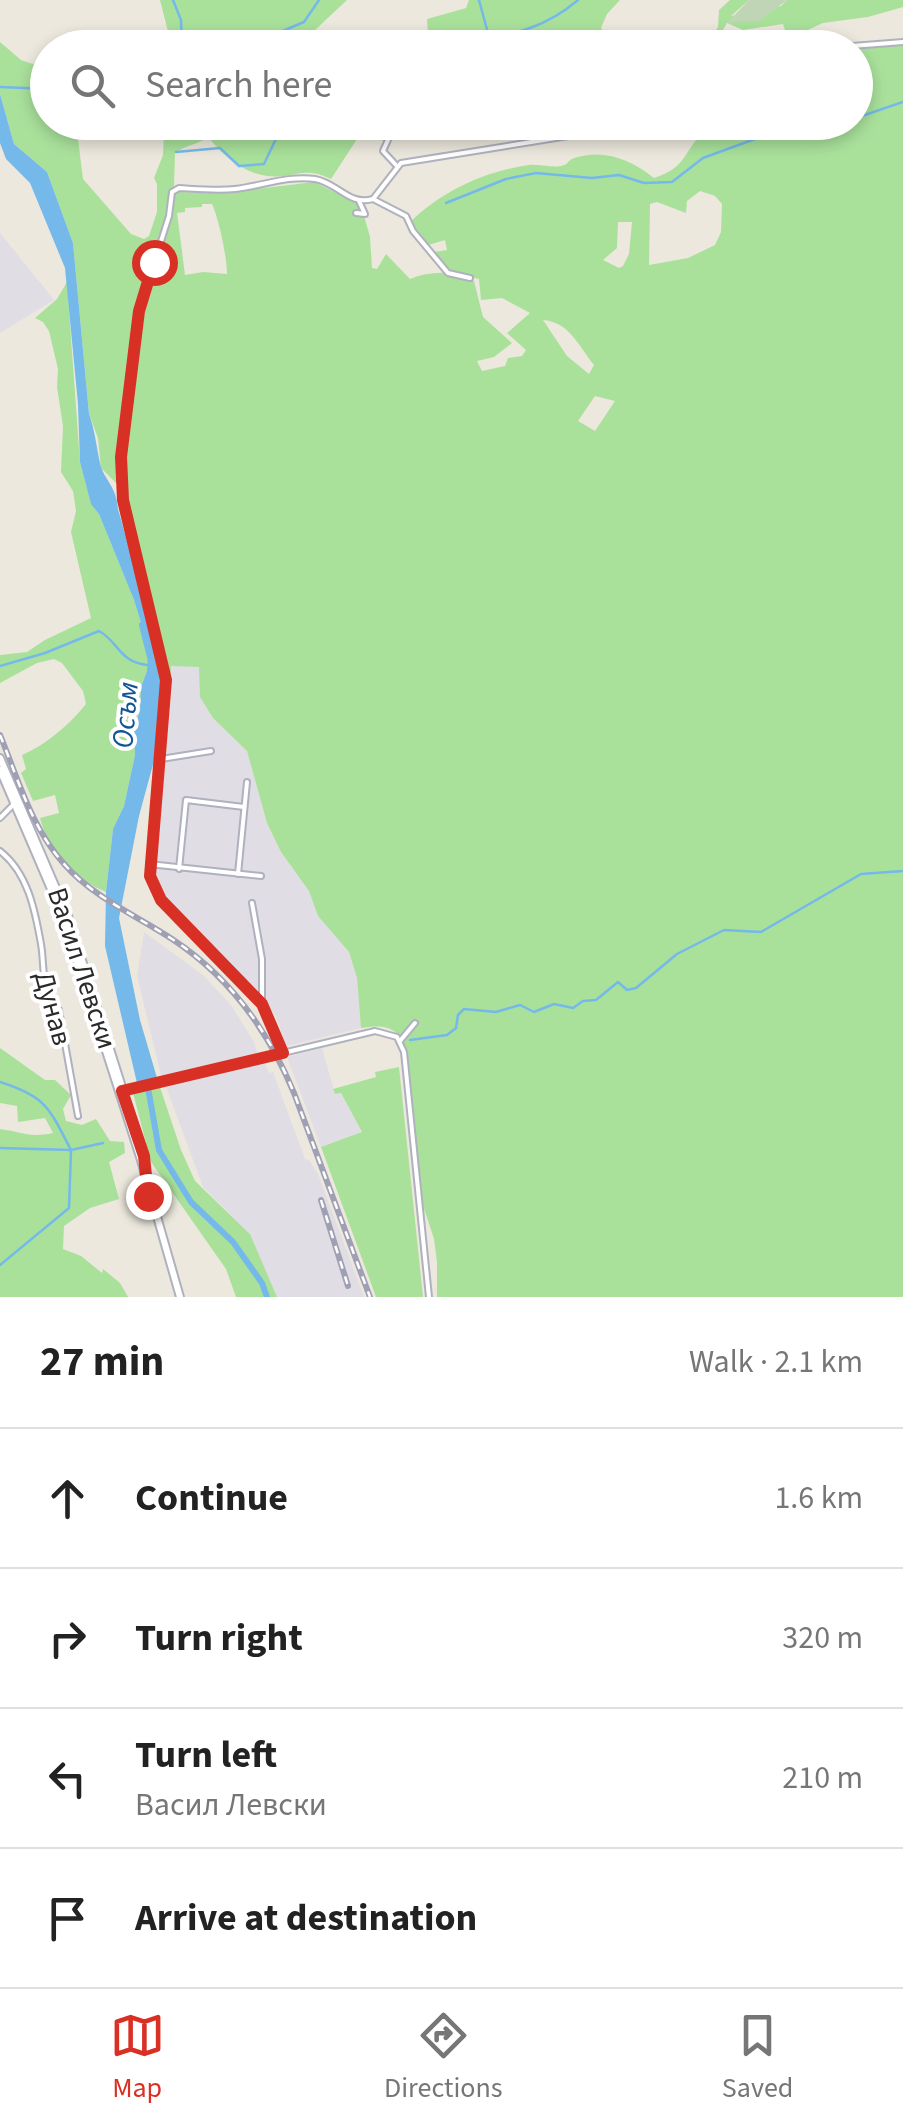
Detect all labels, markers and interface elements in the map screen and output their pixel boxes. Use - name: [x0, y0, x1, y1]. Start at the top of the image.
- search box: [30, 30, 873, 140]
- icon: search: [65, 58, 120, 113]
- text: Search here: [145, 58, 332, 112]
- route start: [132, 240, 178, 286]
- water label: Осъм: [101, 680, 150, 750]
- street label: Васил Левски: [37, 882, 127, 1054]
- street label: Дунав: [24, 967, 82, 1050]
- route end: [126, 1174, 172, 1220]
- text: 27 min: [40, 1332, 164, 1392]
- text: Walk · 2.1 km: [689, 1339, 863, 1385]
- icon: ahead: [40, 1471, 95, 1526]
- text: Continue: [135, 1471, 288, 1525]
- text: 1.6 km: [774, 1475, 863, 1521]
- icon: right: [40, 1611, 95, 1666]
- text: Turn right: [135, 1611, 303, 1665]
- text: 320 m: [782, 1615, 863, 1661]
- text: Turn left: [135, 1728, 277, 1782]
- icon: left: [40, 1751, 95, 1806]
- text: 210 m: [782, 1755, 863, 1801]
- text: Васил Левски: [135, 1782, 327, 1828]
- icon: arrive: [40, 1891, 95, 1946]
- text: Arrive at destination: [135, 1891, 477, 1945]
- tab: Map: [110, 2008, 165, 2108]
- tab: Directions: [384, 2008, 503, 2108]
- tab: Saved: [722, 2008, 793, 2108]

